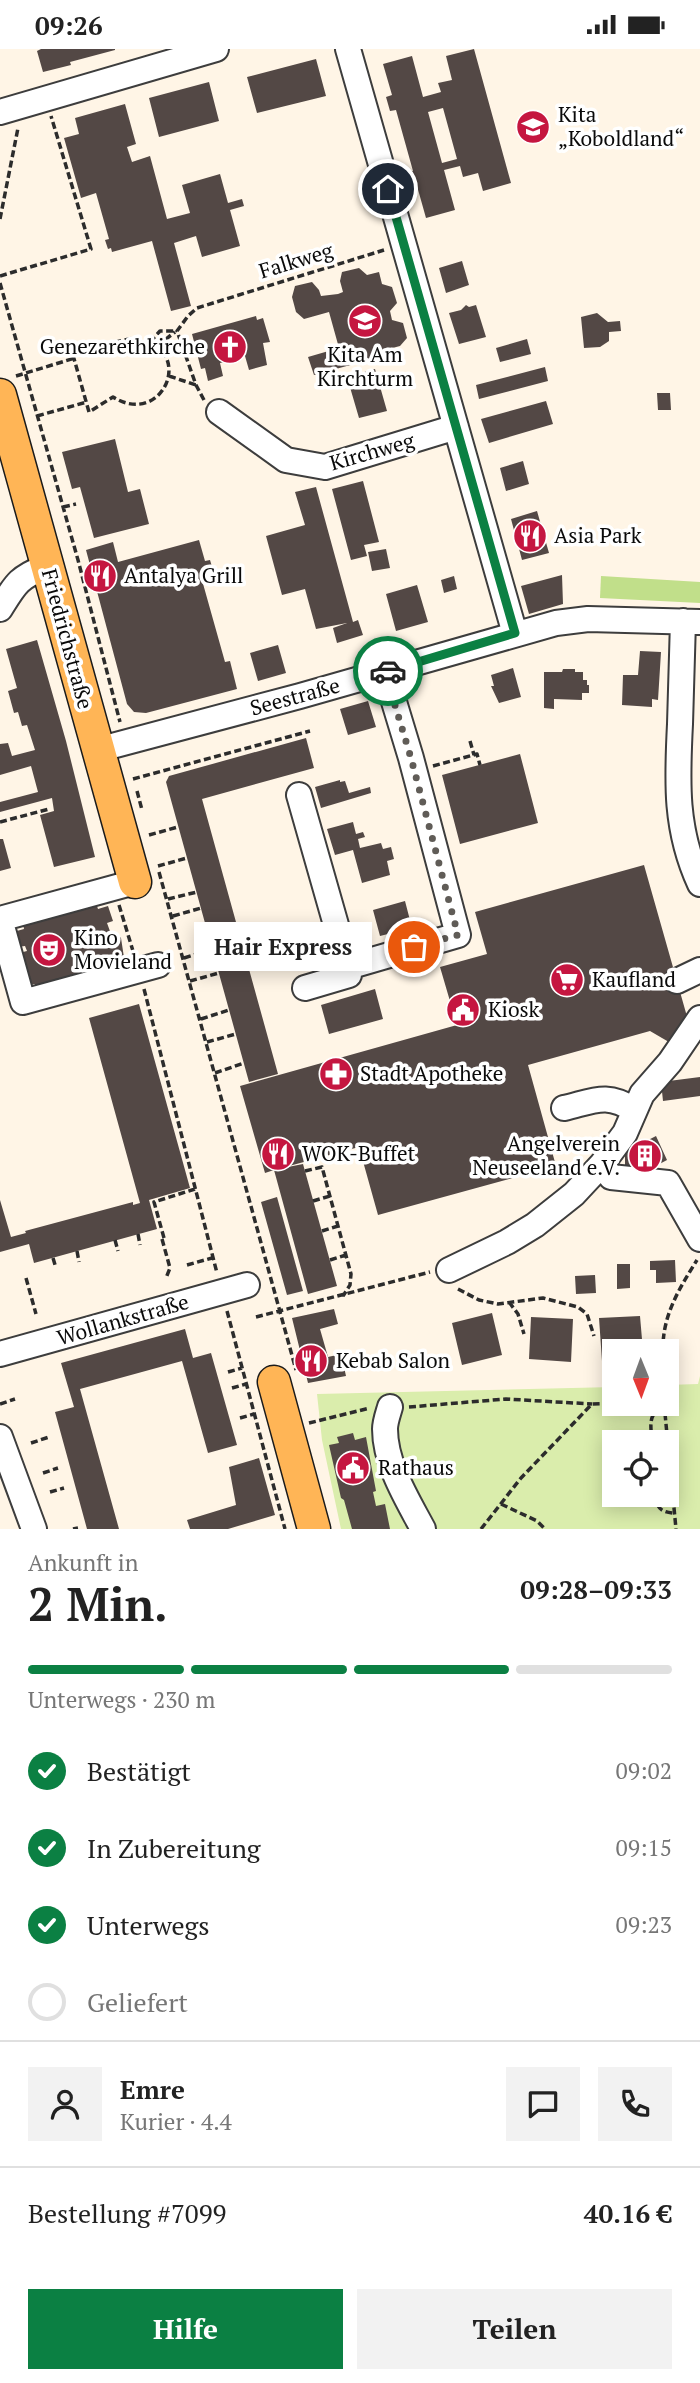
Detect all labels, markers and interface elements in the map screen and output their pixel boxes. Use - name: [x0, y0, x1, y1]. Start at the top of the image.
- text: 09:26: [35, 8, 103, 42]
- place label: Kita „Koboldland“: [558, 100, 684, 152]
- school or university icon: Kita „Koboldland“: [514, 108, 552, 146]
- pin: [358, 159, 418, 219]
- icon: home: [369, 170, 407, 208]
- street label: Falkweg: [255, 235, 337, 285]
- school or university icon: Kita Am Kirchturm: [346, 302, 384, 340]
- church icon: Genezarethkirche: [211, 328, 249, 366]
- place label: Genezarethkirche: [40, 332, 205, 360]
- place label: Kita Am Kirchturm: [317, 340, 413, 392]
- street label: Kirchweg: [326, 425, 418, 476]
- restaurant icon: Asia Park: [511, 517, 549, 555]
- place label: Asia Park: [554, 521, 642, 549]
- restaurant icon: Antalya Grill: [81, 557, 119, 595]
- place label: Antalya Grill: [124, 561, 243, 589]
- street label: Friedrichstraße: [36, 566, 100, 712]
- courier: [353, 636, 423, 706]
- icon: car: [369, 652, 407, 690]
- street label: Seestraße: [247, 671, 343, 721]
- pin: [384, 917, 444, 977]
- place label: Kino Movieland: [74, 923, 172, 975]
- callout: Hair Express: [194, 923, 372, 971]
- icon: bag: [395, 928, 433, 966]
- theatre icon: Kino Movieland: [30, 931, 68, 969]
- text: Hair Express: [214, 931, 352, 962]
- supermarket icon: Kaufland: [548, 961, 586, 999]
- place label: Kaufland: [592, 965, 676, 993]
- public building icon: Kiosk: [444, 991, 482, 1029]
- place label: Kiosk: [488, 995, 540, 1023]
- pharmacy icon: Stadt Apotheke: [317, 1055, 355, 1093]
- place label: Stadt Apotheke: [360, 1059, 503, 1087]
- place label: Angelverein Neuseeland e.V.: [472, 1129, 621, 1181]
- restaurant icon: WOK-Buffet: [259, 1135, 297, 1173]
- building icon: Angelverein Neuseeland e.V.: [626, 1137, 664, 1175]
- place label: WOK-Buffet: [302, 1139, 415, 1167]
- street label: Wollankstraße: [54, 1287, 192, 1351]
- north arrow: [602, 1339, 679, 1416]
- map controls: [602, 1339, 679, 1507]
- restaurant icon: Kebab Salon: [292, 1342, 330, 1380]
- place label: Kebab Salon: [336, 1346, 451, 1374]
- button: locate: [602, 1430, 679, 1507]
- public building icon: Rathaus: [334, 1449, 372, 1487]
- place label: Rathaus: [378, 1453, 454, 1481]
- text: Ankunft in: [28, 1547, 138, 1578]
- text: 09:28–09:33: [520, 1572, 672, 1606]
- text: 2 Min.: [28, 1573, 168, 1634]
- text: Unterwegs · 230 m: [28, 1684, 215, 1715]
- icon: check: [28, 1752, 66, 1790]
- text: Bestätigt: [87, 1754, 191, 1788]
- text: 09:02: [615, 1755, 672, 1786]
- icon: check: [28, 1829, 66, 1867]
- text: In Zubereitung: [87, 1831, 261, 1865]
- text: 09:15: [615, 1832, 672, 1863]
- icon: check: [28, 1906, 66, 1944]
- text: Unterwegs: [87, 1908, 210, 1942]
- text: 09:23: [615, 1909, 672, 1940]
- text: Geliefert: [87, 1985, 188, 2019]
- button: person: [28, 2067, 102, 2141]
- button: chat: [506, 2067, 580, 2141]
- button: phone: [598, 2067, 672, 2141]
- text: Emre: [120, 2072, 185, 2106]
- text: Kurier · 4.4: [120, 2106, 232, 2137]
- text: Bestellung #7099: [28, 2196, 226, 2230]
- text: 40.16 €: [584, 2196, 672, 2230]
- button: Hilfe: [28, 2289, 343, 2369]
- button: Teilen: [357, 2289, 672, 2369]

